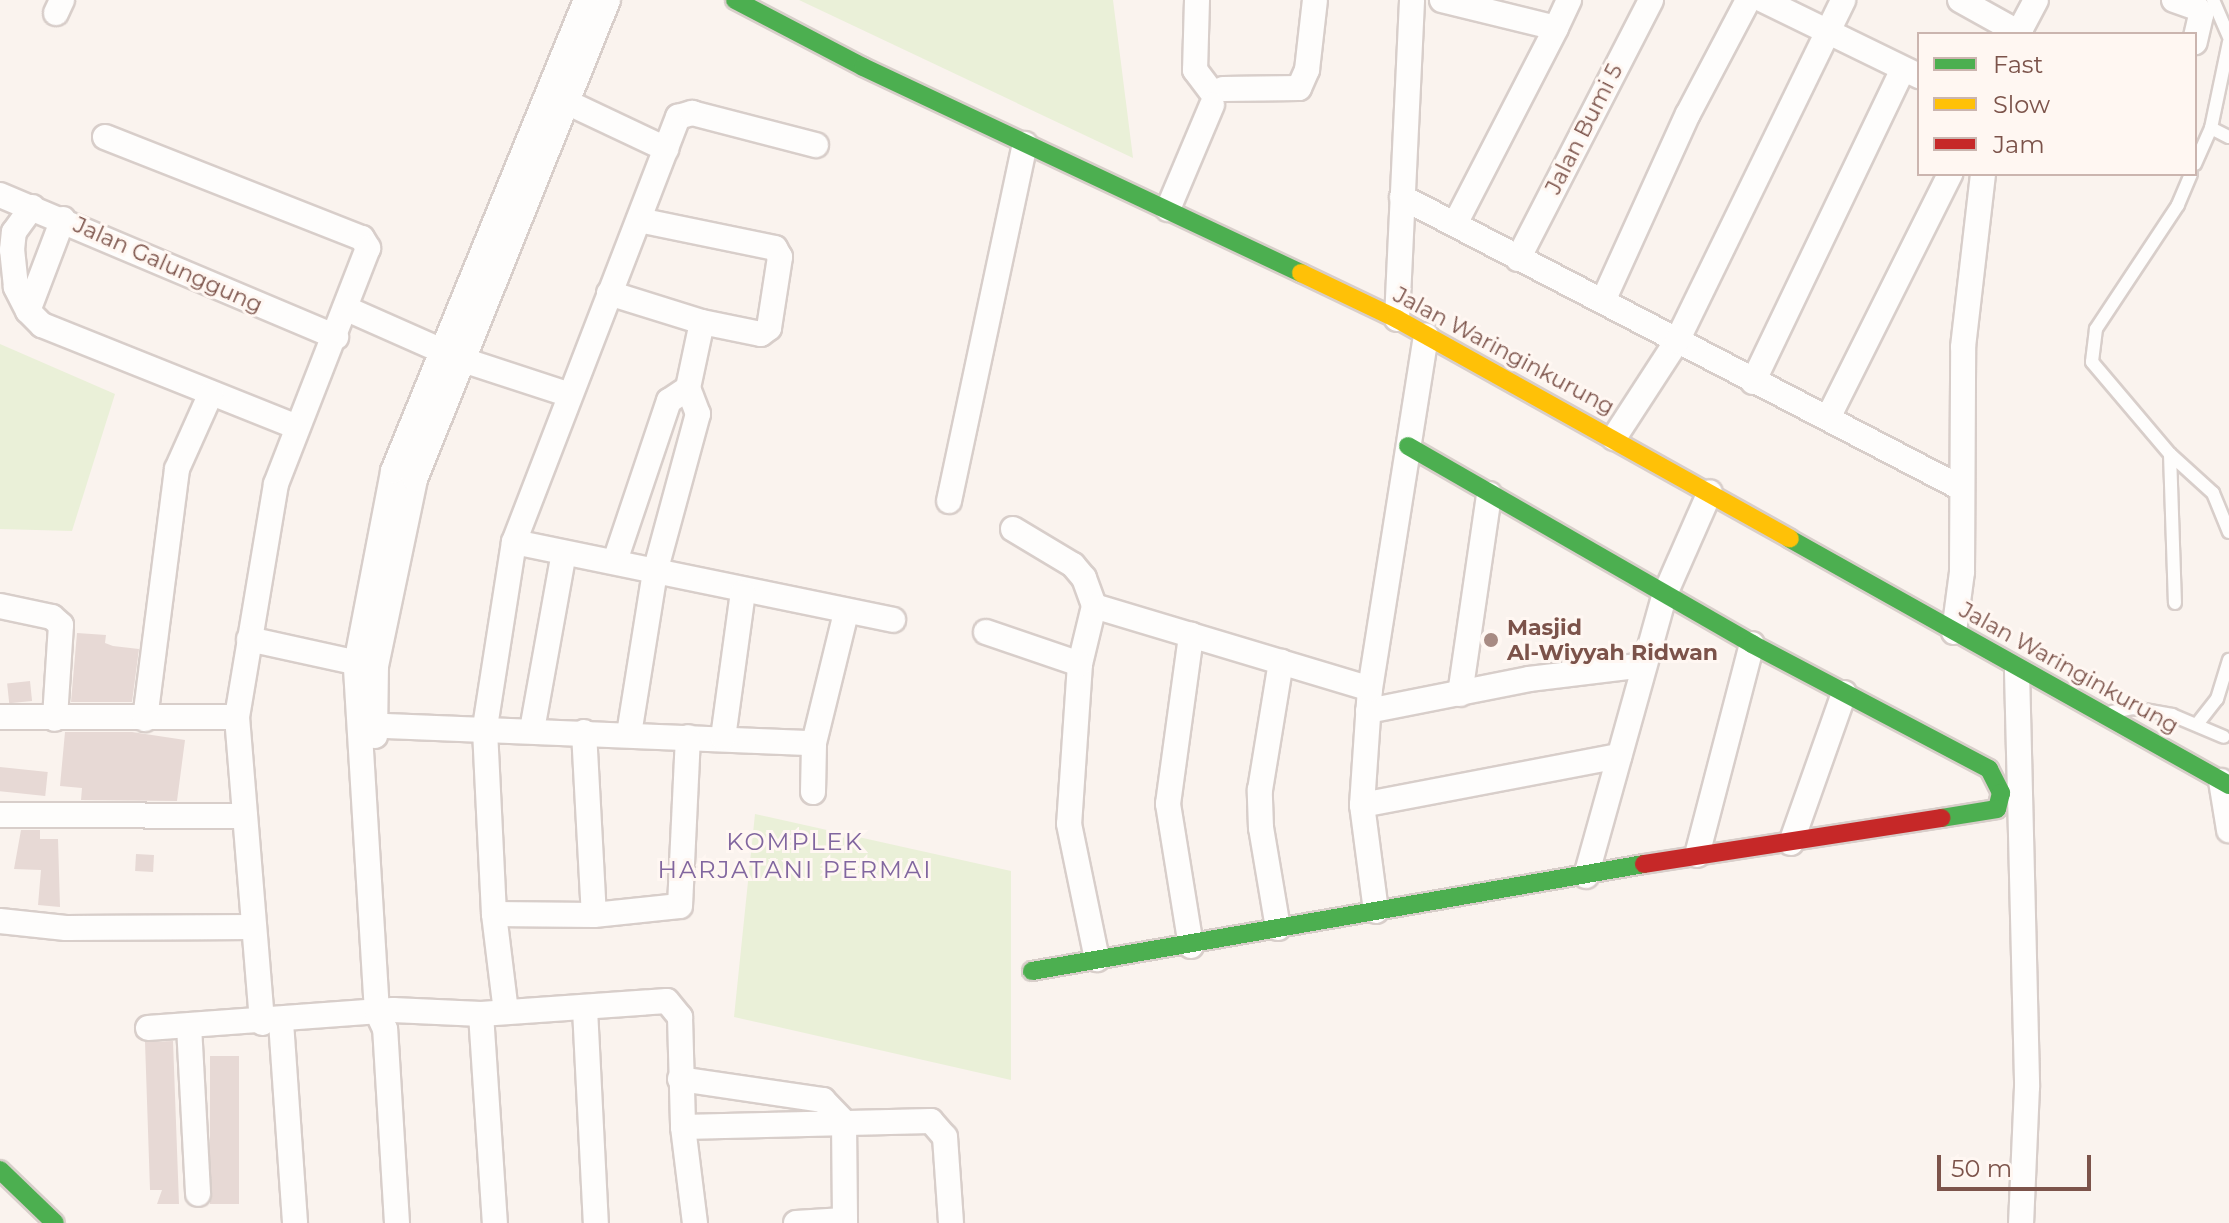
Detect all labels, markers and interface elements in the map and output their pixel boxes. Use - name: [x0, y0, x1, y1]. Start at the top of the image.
- legend: [1917, 32, 2197, 176]
- text: Fast: [1993, 50, 2043, 79]
- street label: Jalan Bumi 5: [1540, 60, 1628, 198]
- text: Slow: [1993, 90, 2050, 119]
- text: Jam: [1993, 130, 2045, 159]
- street label: Jalan Galunggung: [69, 211, 267, 319]
- street label: Jalan Waringinkurung: [1389, 282, 1619, 420]
- street label: Jalan Waringinkurung: [1955, 597, 2183, 739]
- place label: Masjid Al-Wiyyah Ridwan: [1507, 614, 1718, 666]
- marker: Masjid Al-Wiyyah Ridwan: [1482, 631, 1500, 649]
- district label: KOMPLEK HARJATANI PERMAI: [658, 828, 932, 884]
- scale bar: [1941, 1139, 2095, 1189]
- text: 50 m: [1951, 1154, 2012, 1183]

